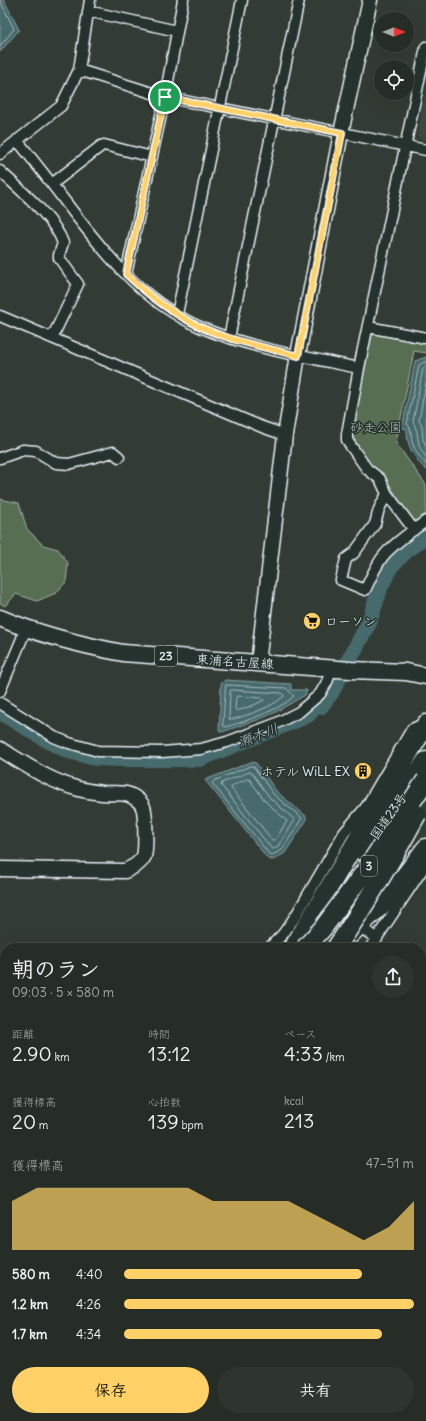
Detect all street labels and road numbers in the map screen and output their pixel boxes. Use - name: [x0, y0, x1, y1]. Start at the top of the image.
- road number: 23: [155, 646, 177, 666]
- street label: 東浦名古屋線: [195, 650, 275, 673]
- street label: 国道23号: [366, 789, 411, 843]
- road number: 3: [361, 856, 377, 876]

